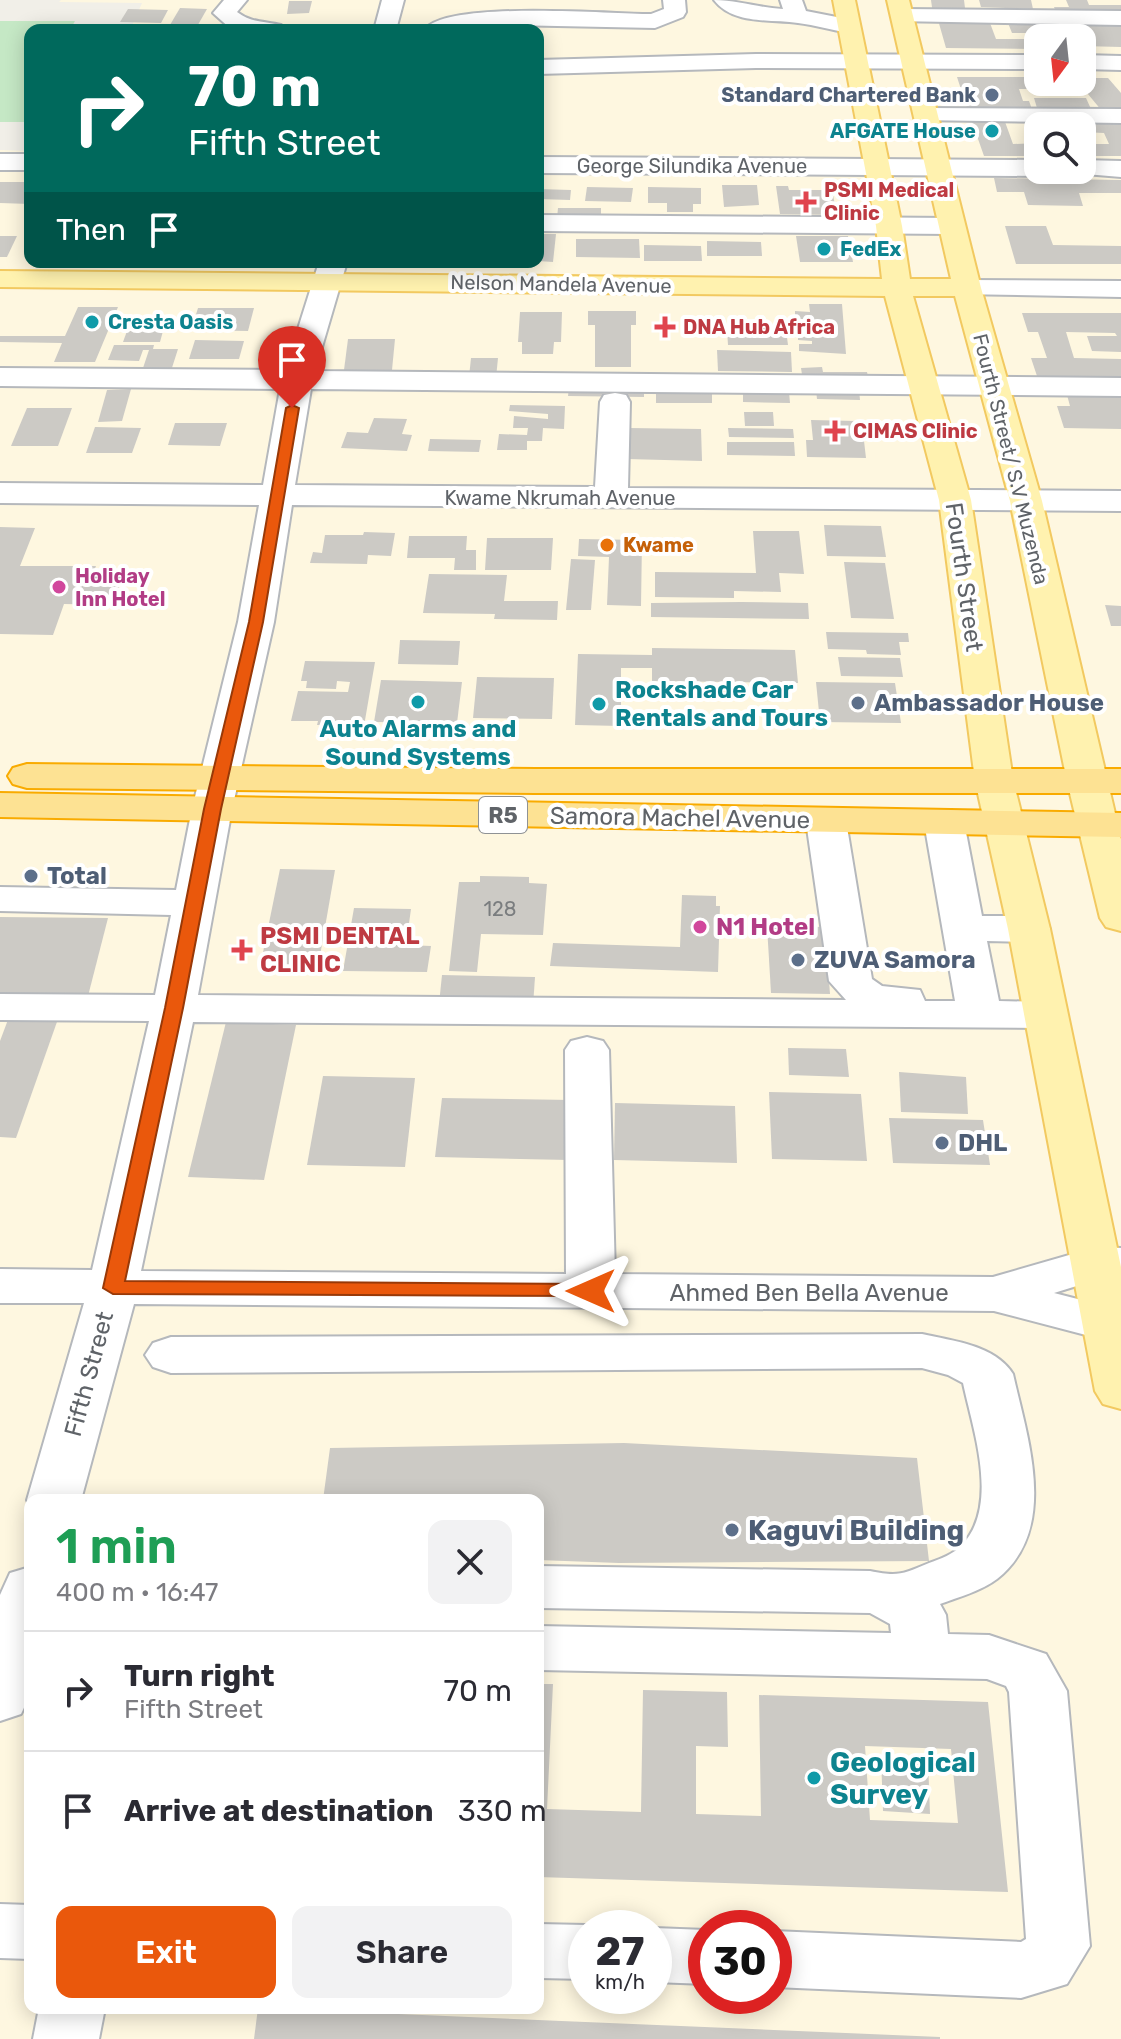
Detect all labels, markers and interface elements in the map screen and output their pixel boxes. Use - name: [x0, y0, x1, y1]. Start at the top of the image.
- north arrow: [1024, 24, 1096, 96]
- map controls: [1024, 24, 1096, 184]
- text: 70 m: [188, 54, 321, 120]
- icon: right: [56, 56, 160, 160]
- place label: Standard Chartered Bank: [721, 83, 976, 107]
- marker: Standard Chartered Bank: [983, 86, 1001, 104]
- button: search: [1024, 112, 1096, 184]
- place label: AFGATE House: [830, 119, 976, 143]
- text: Fifth Street: [188, 121, 381, 164]
- marker: AFGATE House: [983, 122, 1001, 140]
- street label: George Silundika Avenue: [577, 154, 807, 178]
- place label: PSMI Medical Clinic: [824, 178, 954, 225]
- marker: PSMI Medical Clinic: [795, 191, 817, 213]
- icon: arrive: [142, 208, 186, 252]
- text: Then: [56, 212, 126, 248]
- place label: FedEx: [840, 237, 901, 261]
- marker: FedEx: [815, 240, 833, 258]
- street label: Nelson Mandela Avenue: [450, 270, 672, 298]
- place label: Cresta Oasis: [108, 310, 233, 334]
- marker: Cresta Oasis: [83, 313, 101, 331]
- place label: DNA Hub Africa: [683, 315, 835, 339]
- marker: DNA Hub Africa: [654, 316, 676, 338]
- pin: [258, 326, 326, 408]
- street label: Fourth Street/ S.V Muzenda: [968, 331, 1054, 587]
- icon: arrive: [270, 338, 314, 382]
- place label: CIMAS Clinic: [853, 419, 978, 443]
- marker: CIMAS Clinic: [824, 420, 846, 442]
- street label: Kwame Nkrumah Avenue: [444, 486, 676, 510]
- street label: Fourth Street: [940, 501, 988, 653]
- place label: Kwame: [623, 533, 694, 557]
- marker: Kwame: [598, 536, 616, 554]
- place label: Holiday Inn Hotel: [75, 564, 165, 611]
- marker: Holiday Inn Hotel: [50, 578, 68, 596]
- place label: Rockshade Car Rentals and Tours: [615, 676, 828, 732]
- place label: Ambassador House: [874, 689, 1104, 717]
- marker: Auto Alarms and Sound Systems: [409, 693, 427, 711]
- marker: Ambassador House: [849, 694, 867, 712]
- marker: Rockshade Car Rentals and Tours: [590, 695, 608, 713]
- place label: Auto Alarms and Sound Systems: [319, 715, 517, 771]
- road number: R5: [479, 797, 527, 833]
- street label: Samora Machel Avenue: [550, 802, 810, 834]
- place label: Total: [47, 862, 107, 890]
- marker: Total: [22, 867, 40, 885]
- house number: 128: [483, 897, 517, 921]
- place label: N1 Hotel: [716, 913, 815, 941]
- marker: N1 Hotel: [691, 918, 709, 936]
- place label: PSMI DENTAL CLINIC: [260, 922, 420, 978]
- marker: PSMI DENTAL CLINIC: [231, 939, 253, 961]
- place label: ZUVA Samora: [814, 946, 976, 974]
- marker: ZUVA Samora: [789, 951, 807, 969]
- place label: DHL: [958, 1129, 1007, 1157]
- marker: DHL: [933, 1134, 951, 1152]
- position arrow: [549, 1249, 633, 1333]
- street label: Ahmed Ben Bella Avenue: [669, 1279, 949, 1307]
- street label: Fifth Street: [59, 1308, 119, 1440]
- place label: Kaguvi Building: [748, 1514, 964, 1547]
- text: 1 min: [56, 1518, 177, 1575]
- button: close: [428, 1520, 512, 1604]
- marker: Kaguvi Building: [723, 1521, 741, 1539]
- text: 400 m · 16:47: [56, 1577, 218, 1608]
- text: Turn right: [124, 1658, 275, 1694]
- icon: right: [56, 1669, 100, 1713]
- text: 70 m: [444, 1673, 512, 1709]
- text: Fifth Street: [124, 1694, 263, 1725]
- place label: Geological Survey: [830, 1746, 976, 1811]
- marker: Geological Survey: [805, 1769, 823, 1787]
- icon: arrive: [56, 1789, 100, 1833]
- text: Arrive at destination: [124, 1793, 434, 1829]
- text: 330 m: [458, 1793, 547, 1829]
- button: Exit: [56, 1906, 276, 1998]
- button: Share: [292, 1906, 512, 1998]
- speed limit sign: 30: [688, 1910, 792, 2014]
- text: 27: [596, 1928, 644, 1975]
- text: km/h: [595, 1970, 645, 1994]

